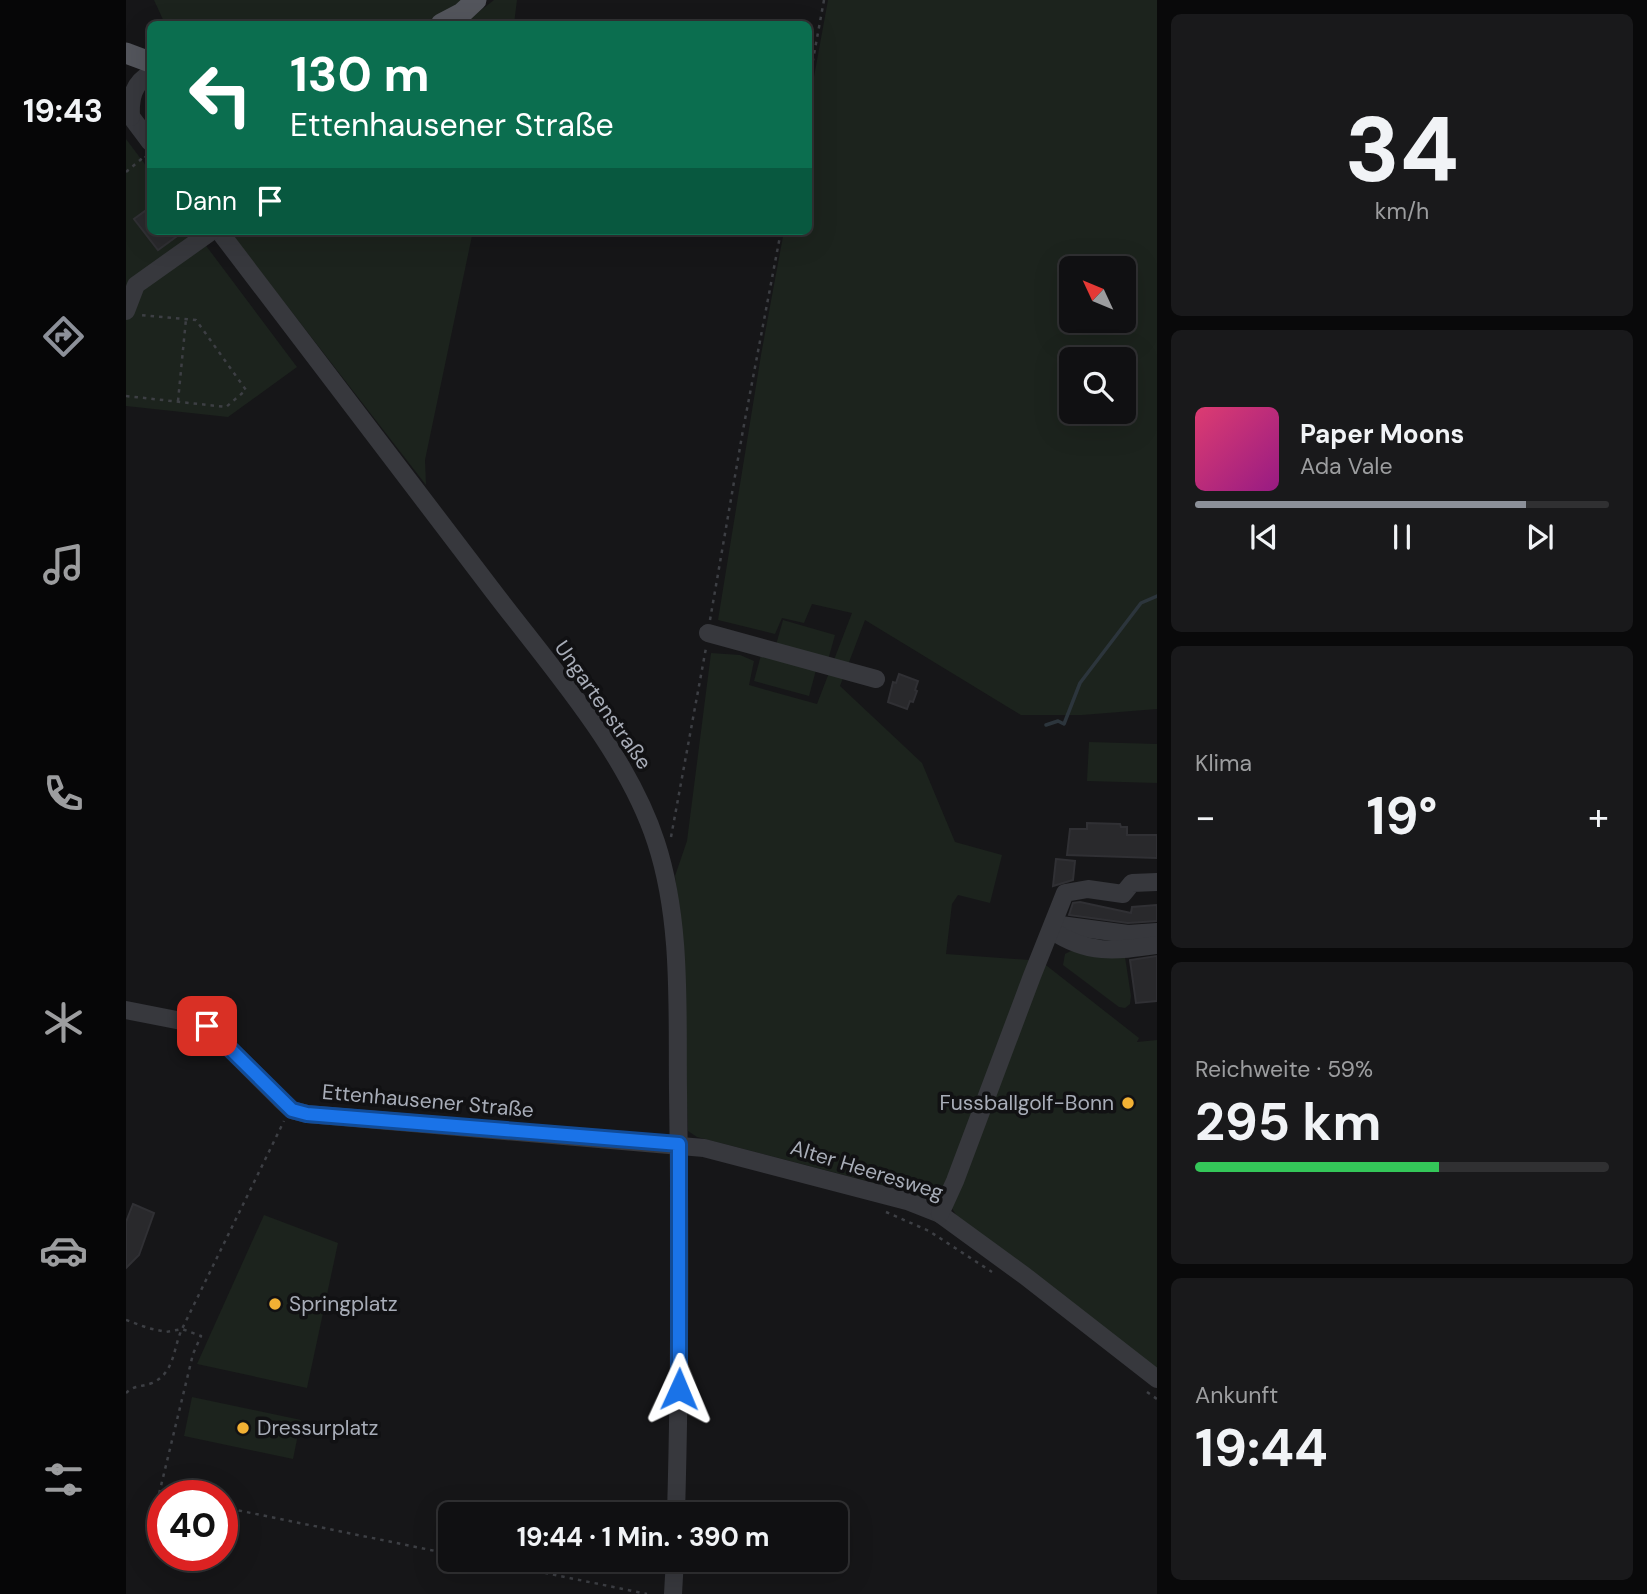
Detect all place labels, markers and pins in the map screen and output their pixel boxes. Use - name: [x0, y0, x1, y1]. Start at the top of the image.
- pin: [177, 996, 237, 1056]
- place label: Fussballgolf-Bonn: [940, 1089, 1114, 1117]
- marker: Fussballgolf-Bonn: [1120, 1095, 1136, 1111]
- place label: Springplatz: [289, 1290, 398, 1318]
- marker: Springplatz: [267, 1296, 283, 1312]
- place label: Dressurplatz: [257, 1414, 378, 1442]
- marker: Dressurplatz: [235, 1420, 251, 1436]

